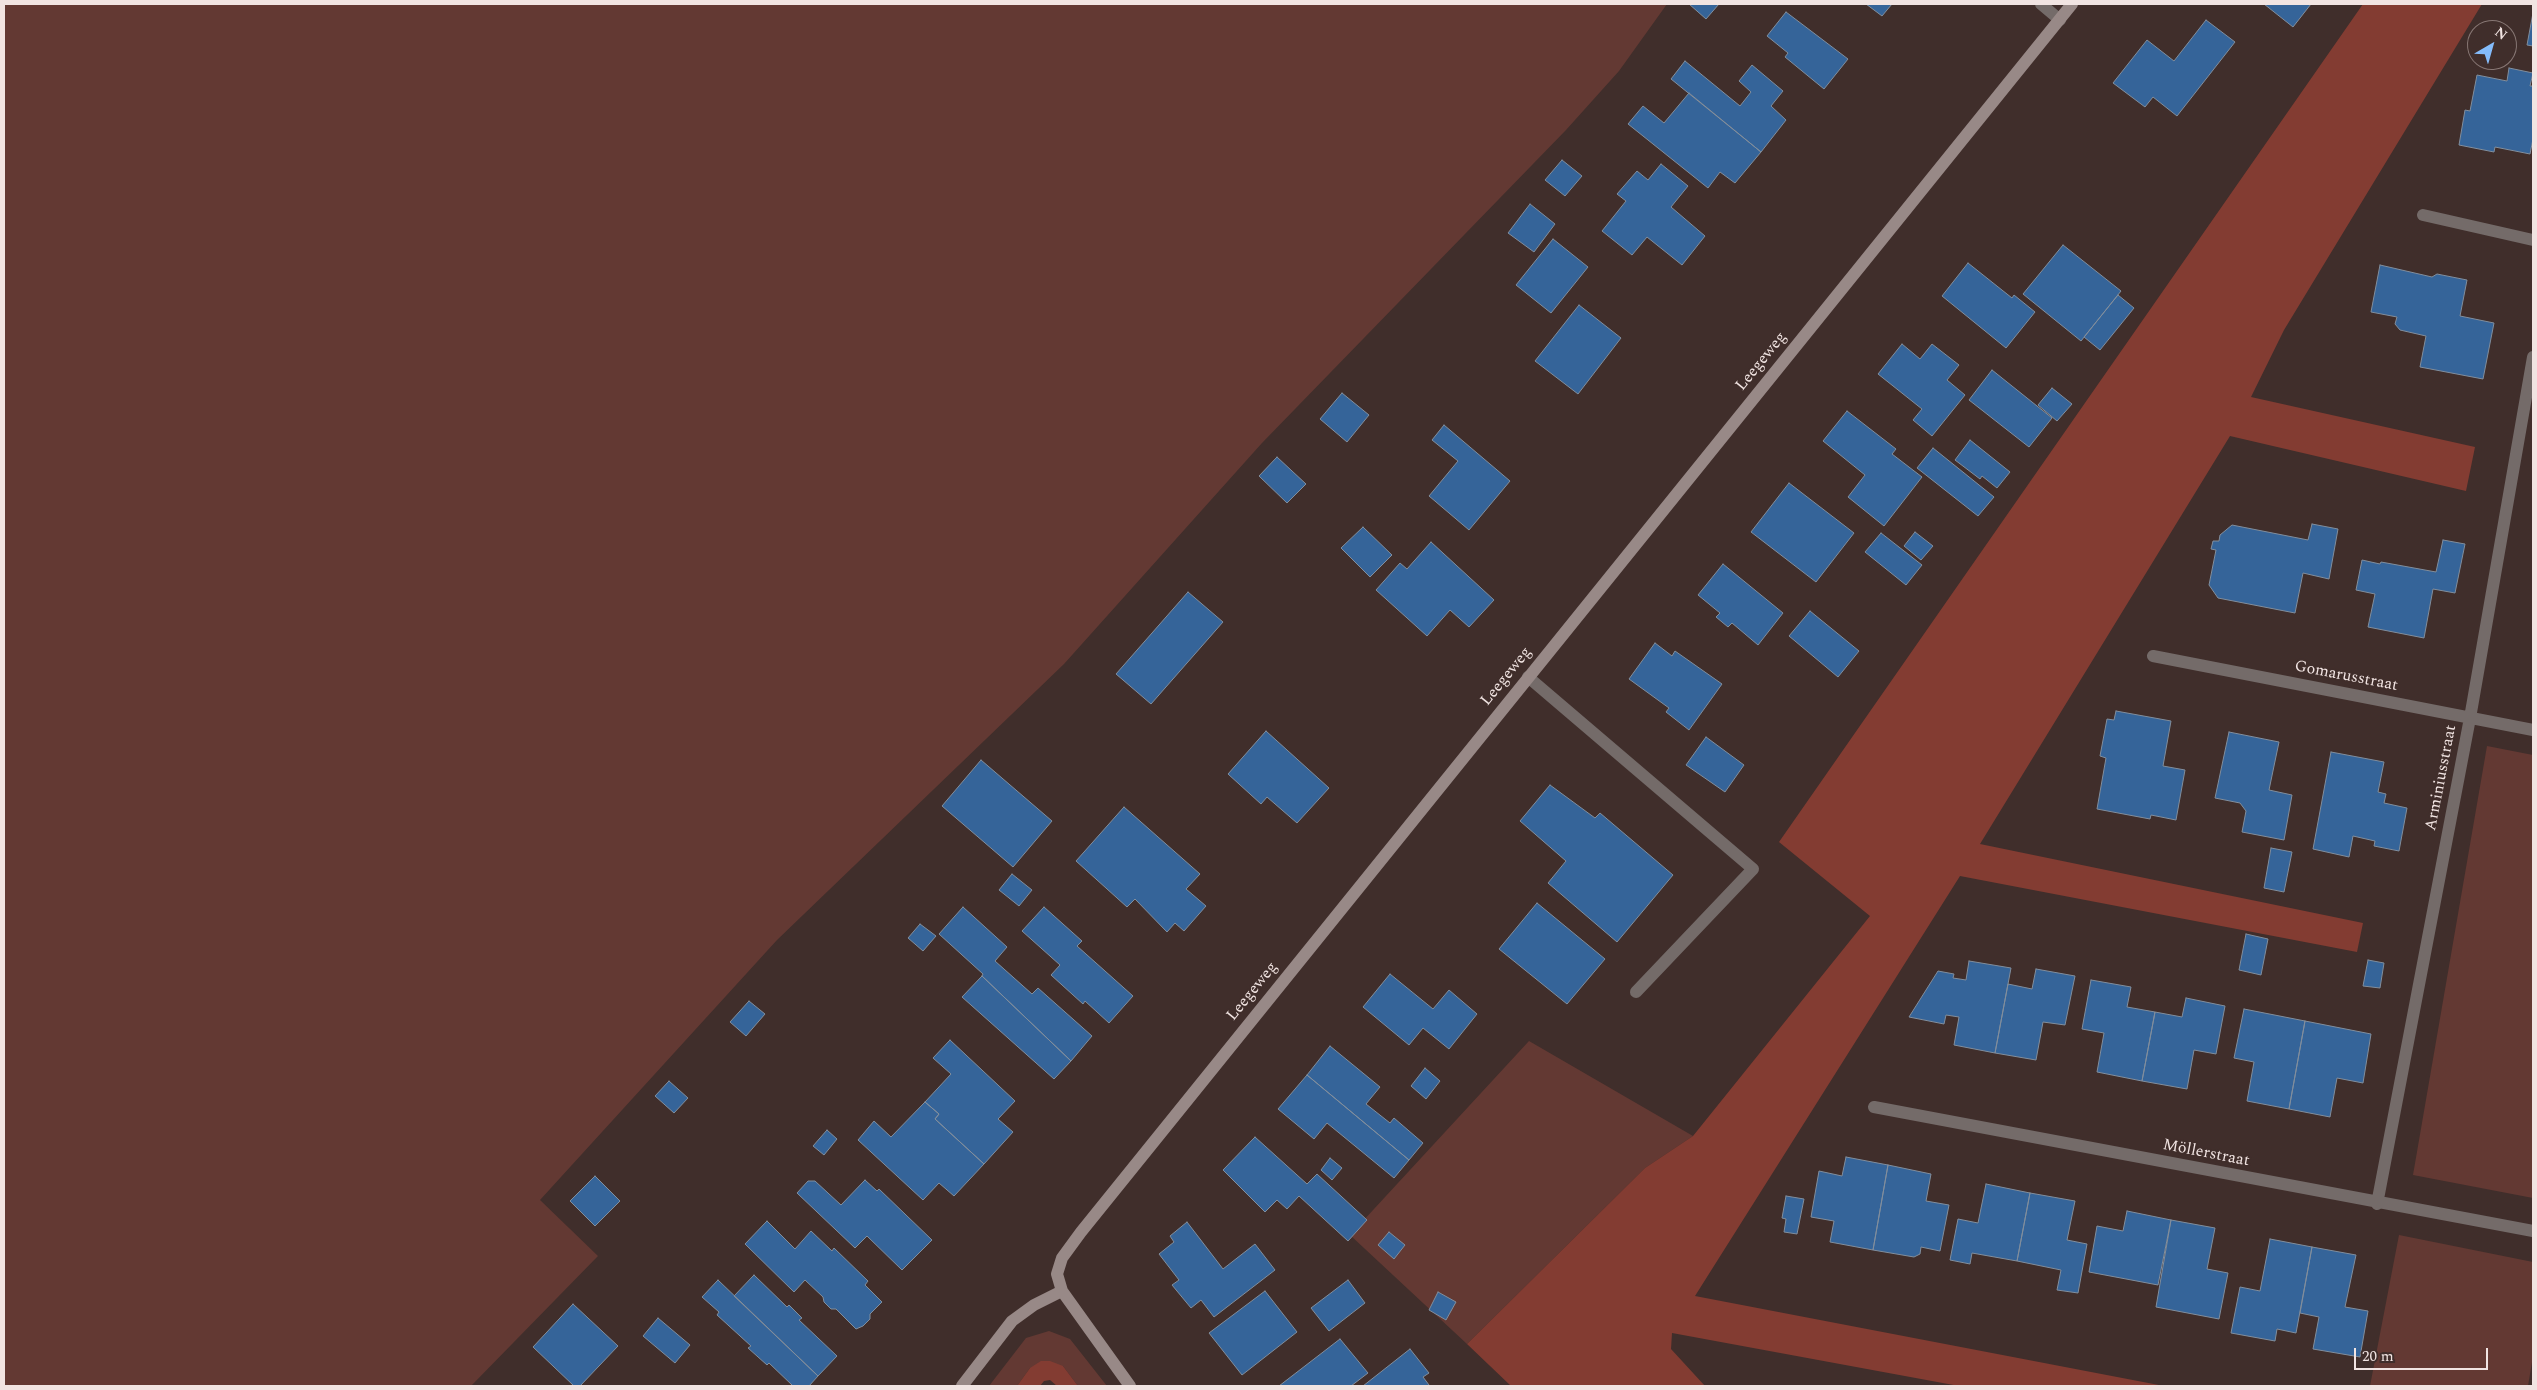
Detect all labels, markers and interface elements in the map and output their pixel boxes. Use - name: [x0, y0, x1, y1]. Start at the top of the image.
- north arrow: [2467, 20, 2517, 70]
- text: N: [2490, 22, 2512, 45]
- street label: Leegeweg: [1732, 329, 1792, 395]
- street label: Leegeweg: [1477, 644, 1537, 710]
- street label: Gomarusstraat: [2293, 658, 2399, 696]
- street label: Arminiusstraat: [2422, 723, 2462, 833]
- street label: Leegeweg: [1223, 959, 1283, 1025]
- street label: Möllerstraat: [2161, 1136, 2251, 1172]
- scale bar: [2357, 1338, 2491, 1370]
- text: 20 m: [2362, 1345, 2394, 1368]

